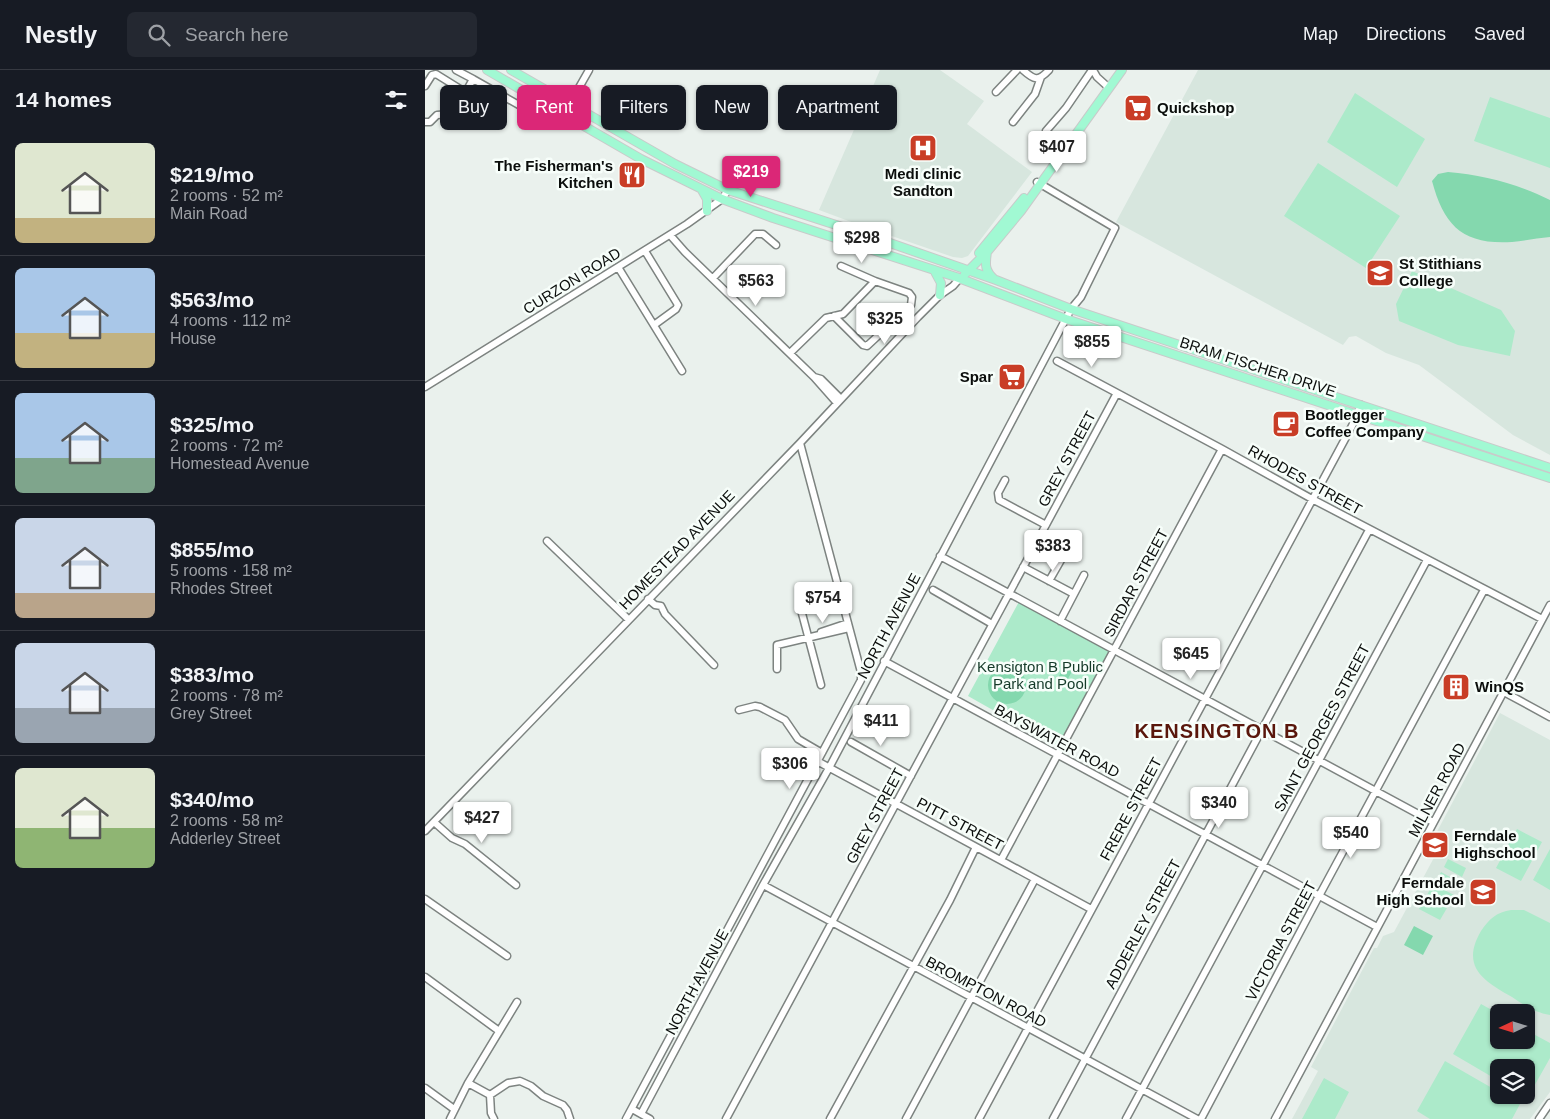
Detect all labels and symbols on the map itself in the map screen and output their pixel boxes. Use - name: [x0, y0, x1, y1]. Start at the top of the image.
- supermarket icon: Quickshop: [1123, 93, 1153, 123]
- place label: Quickshop: [1157, 99, 1235, 116]
- pin: $407: [1027, 131, 1087, 173]
- hospital icon: Medi clinic Sandton: [908, 133, 938, 163]
- pin: $219: [721, 156, 781, 198]
- place label: The Fisherman's Kitchen: [494, 157, 613, 191]
- restaurant icon: The Fisherman's Kitchen: [617, 160, 647, 190]
- place label: Medi clinic Sandton: [885, 165, 961, 199]
- pin: $298: [832, 222, 892, 264]
- street label: CURZON ROAD: [520, 244, 624, 317]
- place label: St Stithians College: [1399, 255, 1482, 289]
- school or university icon: St Stithians College: [1365, 258, 1395, 288]
- pin: $563: [726, 264, 786, 307]
- pin: $325: [855, 302, 915, 345]
- pin: $855: [1062, 326, 1122, 368]
- street label: BRAM FISCHER DRIVE: [1178, 333, 1338, 400]
- supermarket icon: Spar: [997, 362, 1027, 392]
- place label: Spar: [960, 368, 993, 385]
- place label: Bootlegger Coffee Company: [1305, 406, 1425, 440]
- street label: GREY STREET: [1034, 408, 1099, 509]
- cafe icon: Bootlegger Coffee Company: [1271, 409, 1301, 439]
- street label: RHODES STREET: [1245, 441, 1365, 518]
- street label: HOMESTEAD AVENUE: [615, 487, 738, 613]
- street label: SIRDAR STREET: [1100, 526, 1171, 640]
- pin: $383: [1023, 530, 1083, 572]
- street label: NORTH AVENUE: [854, 570, 924, 681]
- pin: $754: [793, 582, 853, 624]
- pin: $645: [1161, 638, 1221, 680]
- street label: SAINT GEORGES STREET: [1270, 641, 1373, 814]
- park label: Kensigton B Public Park and Pool: [977, 658, 1103, 692]
- building icon: WinQS: [1441, 672, 1471, 702]
- place label: WinQS: [1475, 678, 1524, 695]
- street label: BAYSWATER ROAD: [992, 700, 1123, 781]
- pin: $411: [851, 704, 911, 747]
- district label: KENSINGTON B: [1135, 720, 1299, 742]
- street label: MILNER ROAD: [1405, 740, 1469, 840]
- pin: $306: [760, 748, 820, 790]
- street label: FRERE STREET: [1096, 754, 1165, 863]
- street label: GREY STREET: [842, 765, 907, 866]
- pin: $340: [1189, 786, 1249, 829]
- street label: PITT STREET: [914, 794, 1006, 853]
- pin: $427: [452, 802, 512, 844]
- pin: $540: [1321, 816, 1381, 859]
- place label: Ferndale Highschool: [1454, 827, 1536, 861]
- school or university icon: Ferndale Highschool: [1420, 830, 1450, 860]
- street label: ADDERLEY STREET: [1101, 856, 1184, 991]
- place label: Ferndale High School: [1377, 874, 1464, 908]
- school or university icon: Ferndale High School: [1468, 877, 1498, 907]
- street label: VICTORIA STREET: [1242, 878, 1319, 1004]
- street label: NORTH AVENUE: [662, 926, 732, 1037]
- street label: BROMPTON ROAD: [923, 953, 1049, 1031]
- north arrow: [1490, 1004, 1535, 1049]

